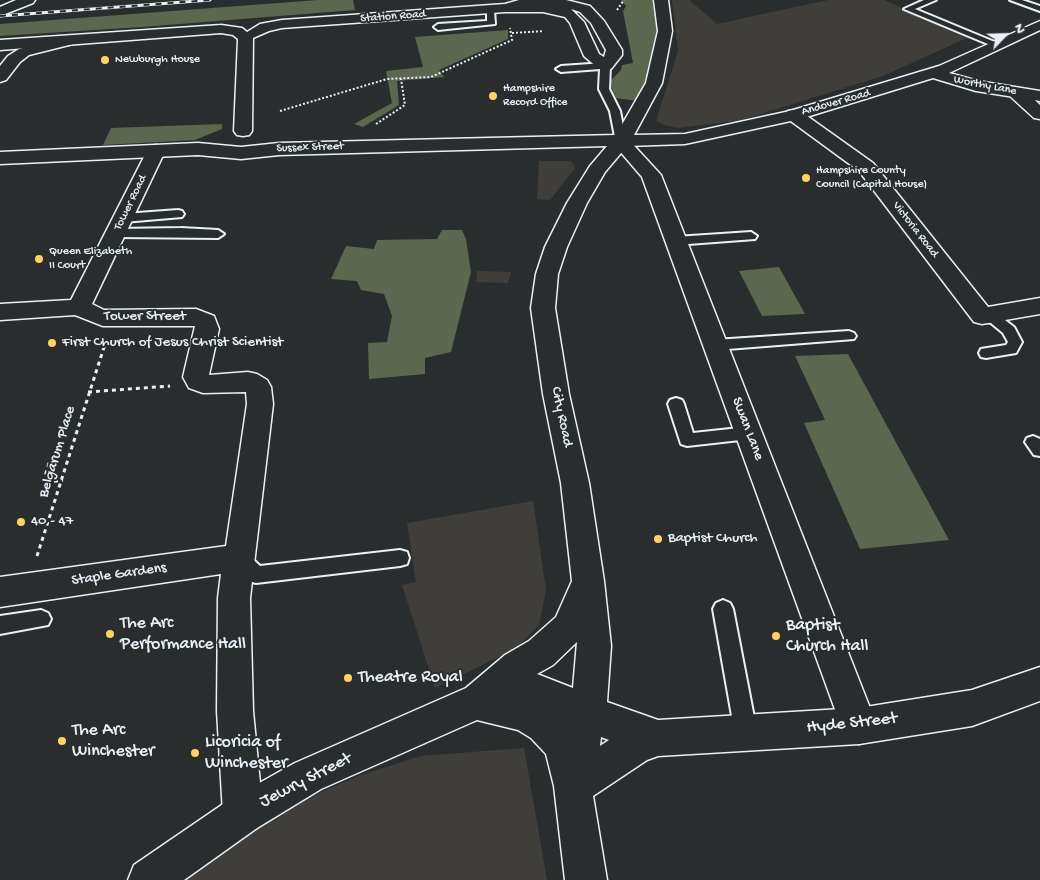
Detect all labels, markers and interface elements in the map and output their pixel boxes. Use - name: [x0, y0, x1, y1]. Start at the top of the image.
- street label: Station Road: [360, 8, 426, 26]
- north arrow: [980, 10, 1030, 60]
- text: N: [1010, 21, 1029, 36]
- place label: Newburgh House: [115, 53, 200, 67]
- marker: Newburgh House: [99, 54, 111, 66]
- street label: Worthy Lane: [952, 73, 1018, 99]
- place label: Hampshire Record Office: [503, 82, 567, 110]
- street label: Andover Road: [800, 86, 872, 120]
- marker: Hampshire Record Office: [487, 90, 499, 102]
- street label: Sussex Street: [276, 140, 344, 156]
- place label: Hampshire County Council (Capital House): [816, 164, 927, 192]
- marker: Hampshire County Council (Capital House): [800, 172, 812, 184]
- street label: Tower Road: [111, 173, 151, 233]
- street label: Victoria Road: [889, 199, 941, 261]
- place label: Queen Elizabeth II Court: [49, 245, 132, 273]
- marker: Queen Elizabeth II Court: [33, 253, 45, 265]
- street label: Tower Street: [104, 308, 186, 326]
- place label: First Church of Jesus Christ Scientist: [62, 334, 283, 352]
- marker: First Church of Jesus Christ Scientist: [46, 337, 58, 349]
- street label: City Road: [546, 385, 576, 449]
- street label: Swan Lane: [727, 395, 767, 463]
- street label: Belgarum Place: [36, 404, 80, 500]
- place label: 40 - 47: [31, 513, 73, 531]
- marker: 40 - 47: [15, 516, 27, 528]
- place label: Baptist Church: [668, 530, 758, 548]
- marker: Baptist Church: [652, 533, 664, 545]
- street label: Staple Gardens: [70, 559, 168, 591]
- place label: The Arc Performance Hall: [120, 613, 246, 656]
- place label: Baptist Church Hall: [786, 615, 868, 658]
- marker: The Arc Performance Hall: [104, 628, 116, 640]
- marker: Baptist Church Hall: [770, 630, 782, 642]
- place label: Theatre Royal: [358, 667, 463, 689]
- marker: Theatre Royal: [342, 672, 354, 684]
- street label: Hyde Street: [806, 708, 898, 740]
- place label: The Arc Winchester: [72, 720, 154, 762]
- place label: Licoricia of Winchester: [205, 732, 287, 774]
- marker: The Arc Winchester: [56, 735, 68, 747]
- marker: Licoricia of Winchester: [189, 747, 201, 759]
- street label: Jewry Street: [256, 749, 356, 813]

